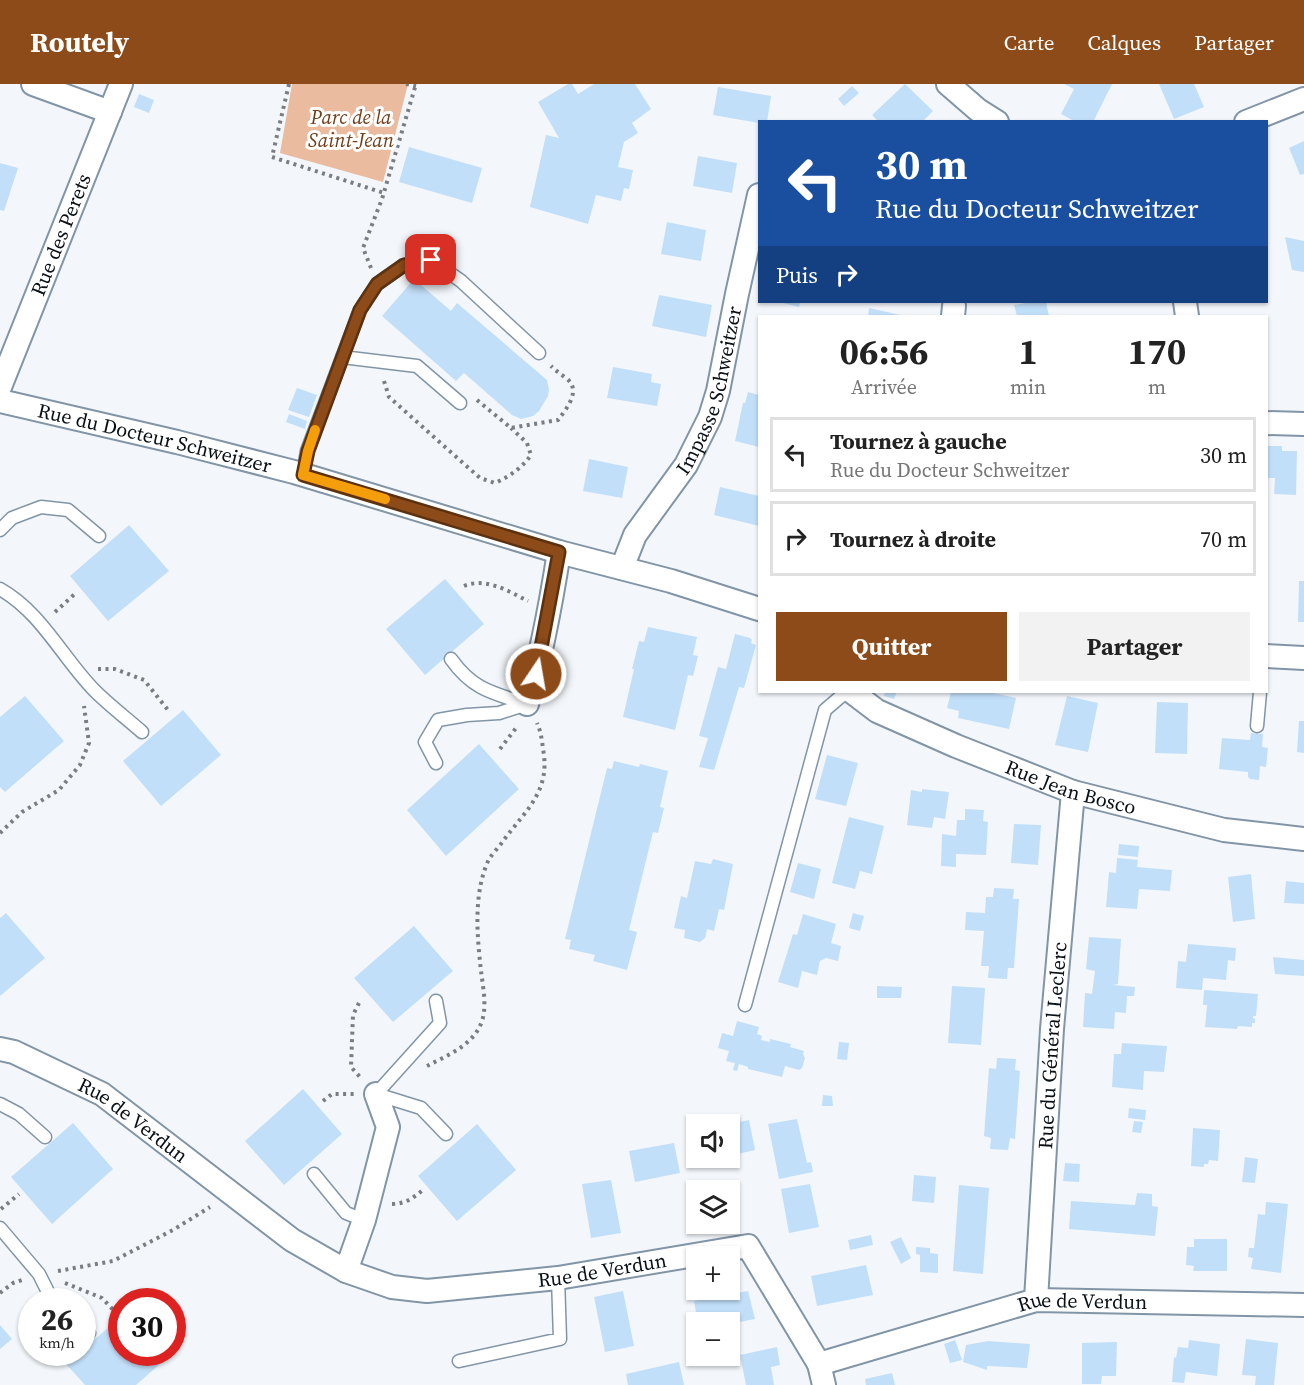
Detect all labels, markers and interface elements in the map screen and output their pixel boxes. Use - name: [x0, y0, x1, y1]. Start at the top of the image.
- text: Routely: [30, 23, 129, 61]
- text: Carte: [1004, 28, 1054, 57]
- text: Calques: [1087, 28, 1161, 57]
- text: Partager: [1194, 28, 1274, 57]
- park label: Parc de la Saint-Jean: [308, 103, 395, 154]
- text: 30 m: [875, 135, 968, 193]
- icon: left: [776, 144, 854, 222]
- street label: Rue des Perets: [24, 169, 98, 300]
- text: Rue du Docteur Schweitzer: [875, 190, 1198, 227]
- pin: [405, 234, 456, 285]
- icon: arrive: [414, 243, 447, 276]
- icon: right: [830, 258, 863, 291]
- text: Puis: [776, 260, 818, 290]
- street label: Impasse Schweitzer: [669, 303, 748, 481]
- text: 06:56: [840, 327, 928, 376]
- text: 1: [1018, 327, 1038, 376]
- text: 170: [1128, 327, 1186, 376]
- text: Arrivée: [851, 373, 917, 401]
- text: min: [1010, 373, 1046, 401]
- text: m: [1148, 373, 1166, 401]
- street label: Rue du Docteur Schweitzer: [35, 396, 275, 480]
- text: Tournez à gauche: [830, 426, 1007, 456]
- icon: left: [779, 438, 812, 471]
- text: 30 m: [1200, 440, 1247, 470]
- text: Rue du Docteur Schweitzer: [830, 456, 1070, 484]
- icon: right: [779, 522, 812, 555]
- text: Tournez à droite: [830, 524, 996, 554]
- text: 70 m: [1200, 524, 1247, 554]
- button: Quitter: [776, 612, 1007, 681]
- button: Partager: [1019, 612, 1250, 681]
- position arrow: [504, 642, 568, 706]
- street label: Rue Jean Bosco: [1001, 753, 1139, 821]
- street label: Rue du Général Leclerc: [1031, 940, 1074, 1150]
- street label: Rue de Verdun: [73, 1071, 194, 1169]
- map controls: [686, 1114, 740, 1366]
- button: sound: [686, 1114, 740, 1168]
- button: layers: [686, 1180, 740, 1234]
- street label: Rue de Verdun: [536, 1246, 669, 1294]
- button: +: [686, 1246, 740, 1300]
- street label: Rue de Verdun: [1014, 1285, 1147, 1319]
- speed limit sign: 30: [108, 1288, 186, 1366]
- text: 26: [41, 1299, 73, 1340]
- button: −: [686, 1312, 740, 1366]
- text: km/h: [39, 1332, 75, 1353]

